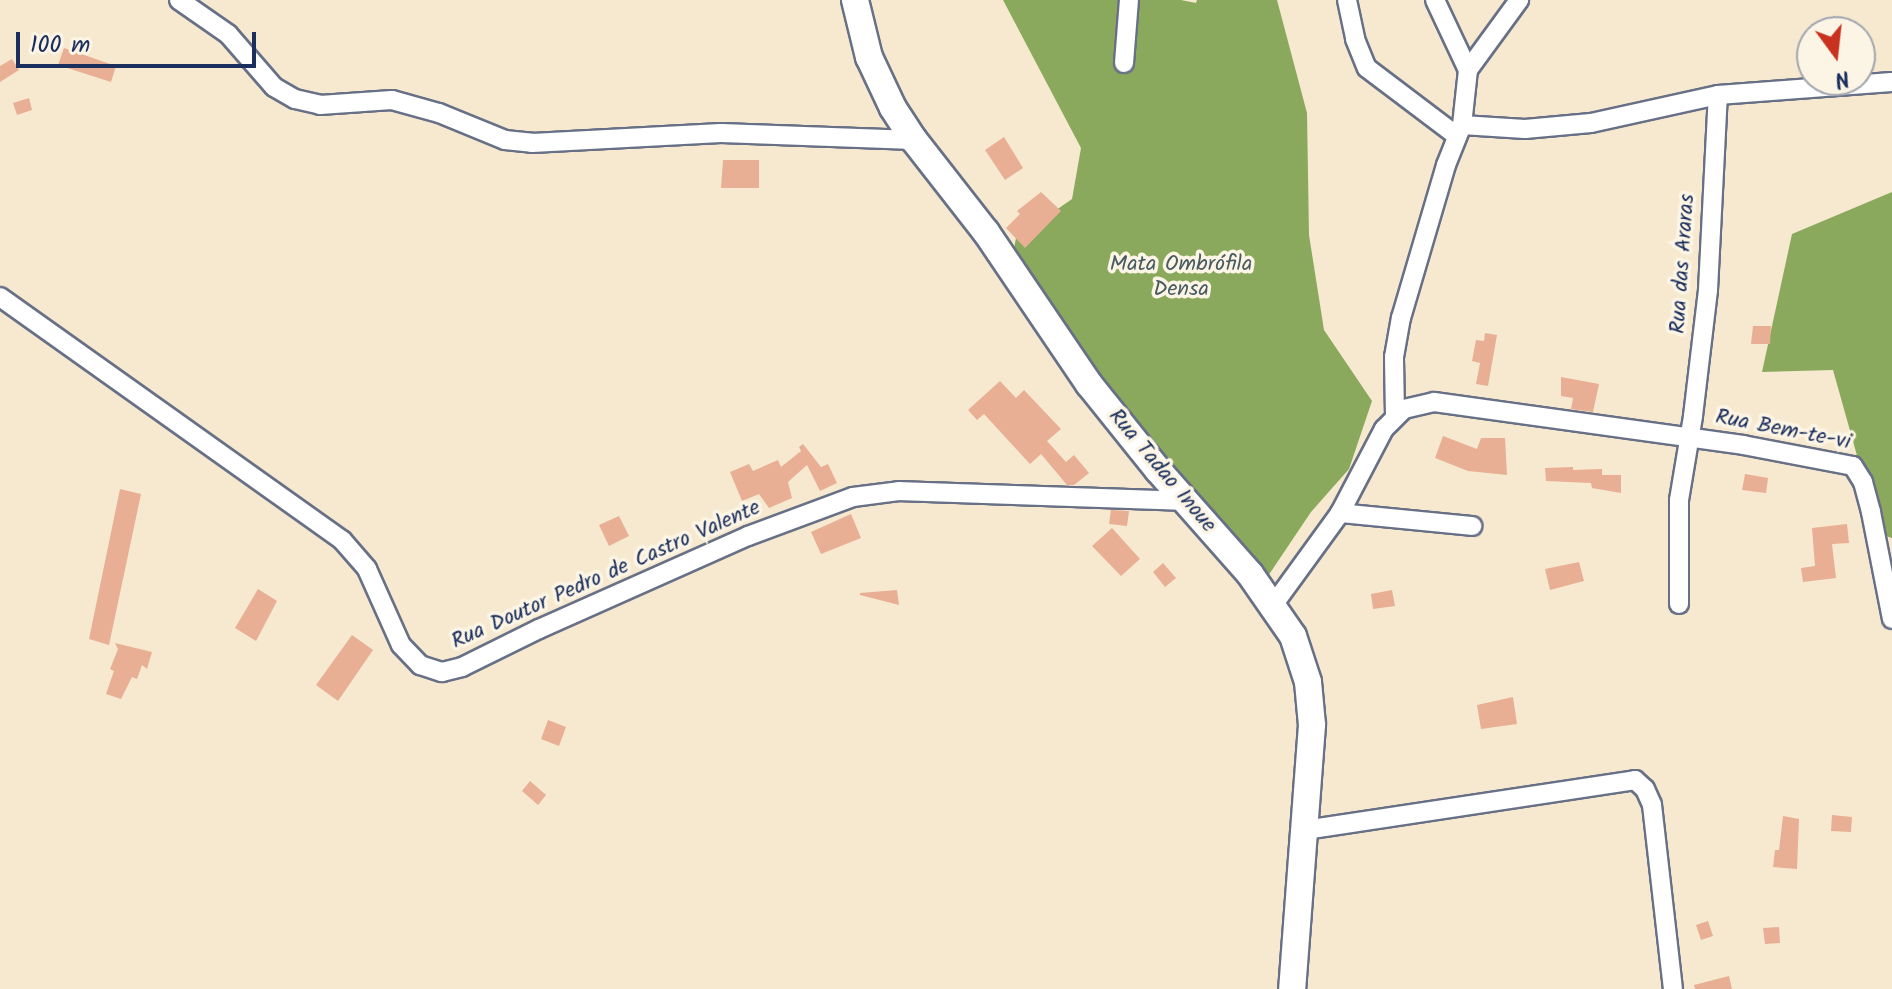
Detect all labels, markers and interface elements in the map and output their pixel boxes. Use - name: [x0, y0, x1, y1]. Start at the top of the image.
- scale bar: [20, 16, 260, 66]
- north arrow: [1796, 16, 1876, 96]
- text: 100 m: [30, 26, 90, 65]
- text: N: [1831, 59, 1853, 96]
- street label: Rua das Araras: [1665, 193, 1701, 335]
- park label: Mata Ombrófila Densa: [1110, 251, 1252, 302]
- street label: Rua Tadao Inoue: [1102, 404, 1222, 538]
- street label: Rua Bem-te-vi: [1713, 404, 1853, 456]
- street label: Rua Doutor Pedro de Castro Valente: [447, 495, 765, 655]

